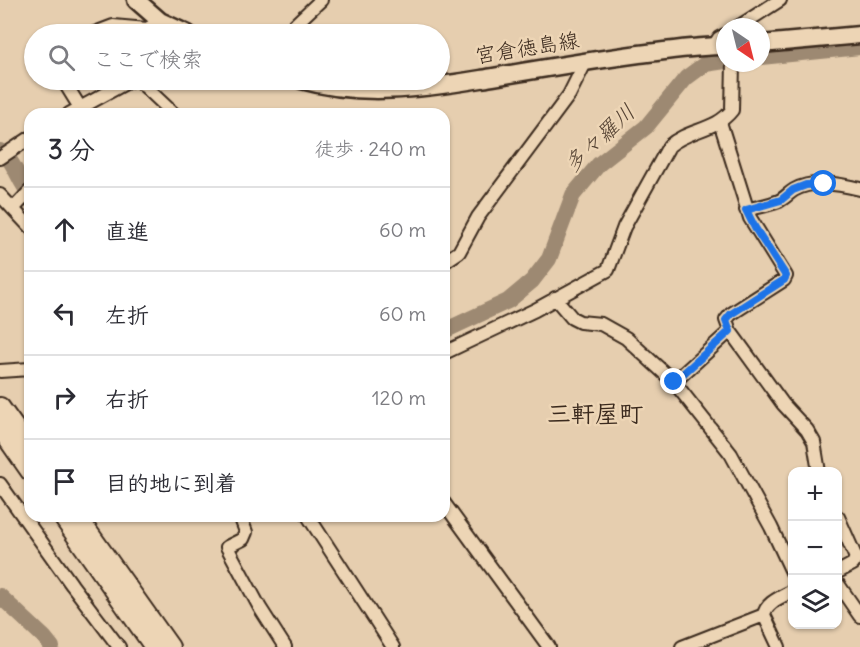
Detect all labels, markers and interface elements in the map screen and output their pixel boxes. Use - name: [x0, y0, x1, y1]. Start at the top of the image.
- north arrow: [716, 18, 770, 72]
- search box: [24, 24, 450, 90]
- street label: 宮倉徳島線: [473, 26, 581, 69]
- icon: search: [45, 41, 78, 74]
- text: ここで検索: [93, 45, 203, 73]
- water label: 多々羅川: [557, 98, 641, 178]
- text: 3 分: [48, 133, 95, 166]
- text: 徒歩 · 240 m: [314, 136, 426, 161]
- route start: [810, 170, 836, 196]
- icon: ahead: [48, 213, 81, 246]
- text: 直進: [105, 217, 149, 245]
- text: 60 m: [379, 217, 426, 242]
- icon: left: [48, 297, 81, 330]
- text: 左折: [105, 301, 149, 329]
- text: 60 m: [379, 301, 426, 326]
- route end: [660, 368, 686, 394]
- icon: right: [48, 381, 81, 414]
- text: 右折: [105, 385, 149, 413]
- text: 120 m: [372, 385, 426, 410]
- district label: 三軒屋町: [547, 398, 643, 428]
- icon: arrive: [48, 465, 81, 498]
- map controls: [788, 467, 842, 629]
- button: +: [788, 467, 842, 521]
- text: 目的地に到着: [105, 469, 237, 497]
- button: −: [788, 521, 842, 575]
- button: layers: [788, 575, 842, 629]

